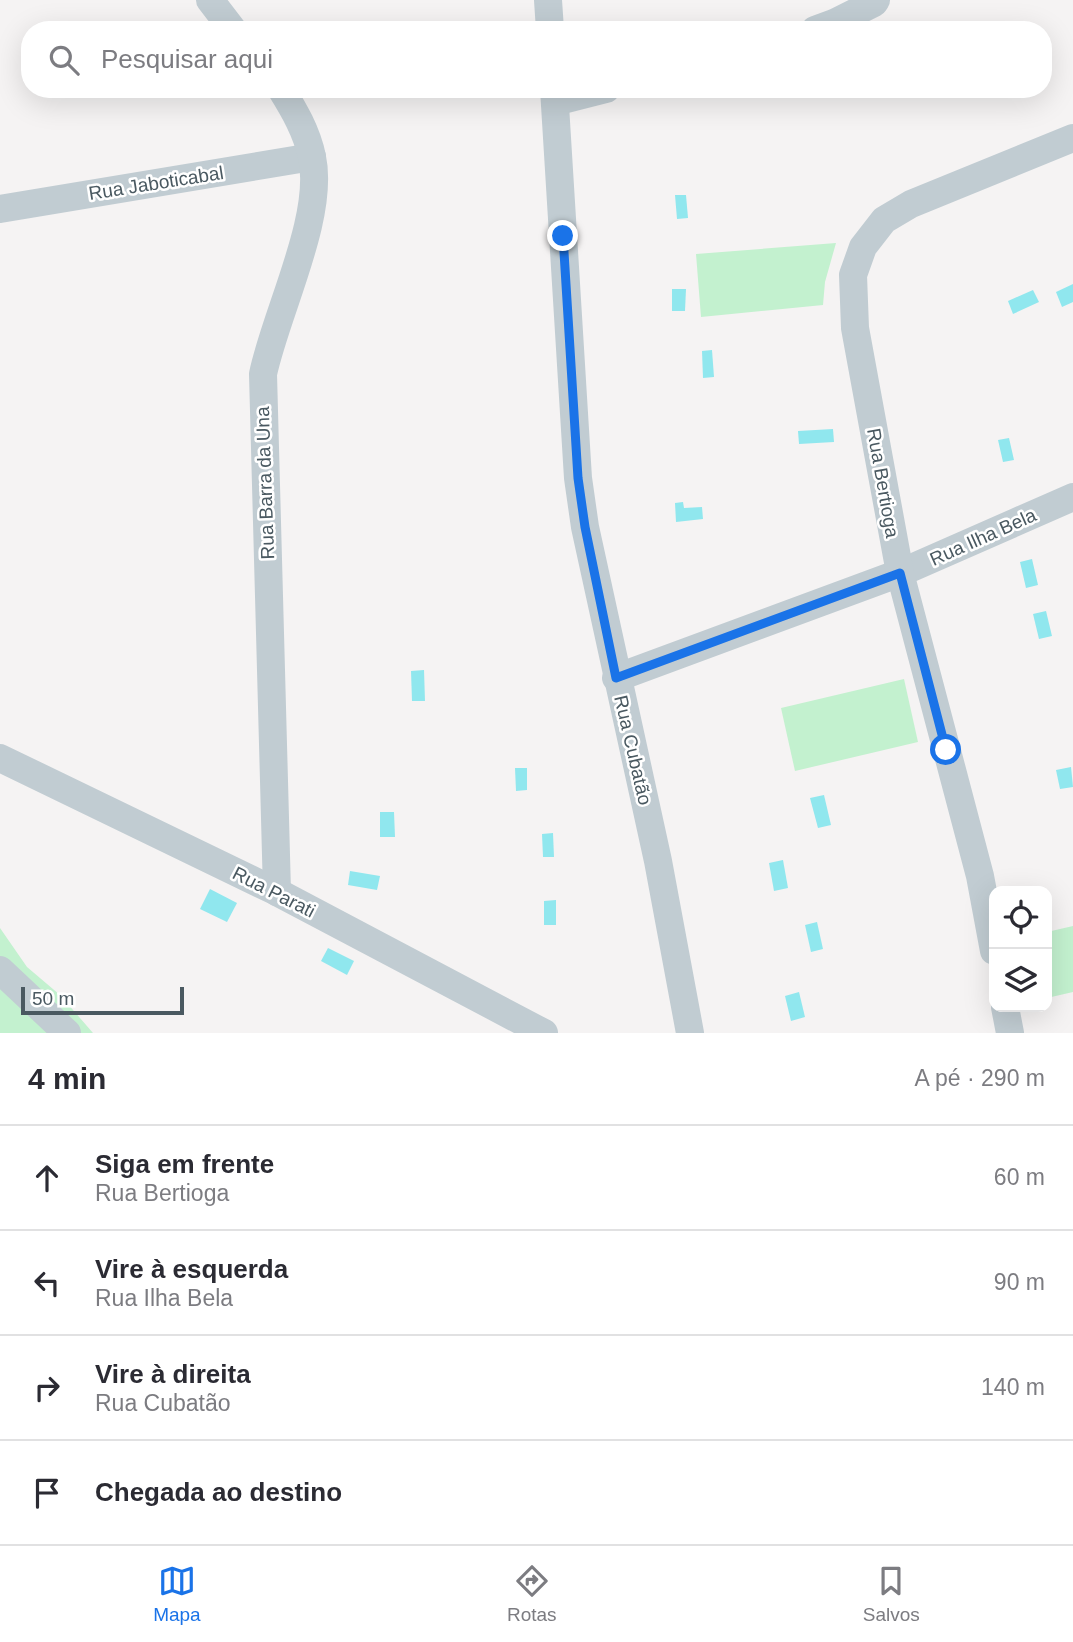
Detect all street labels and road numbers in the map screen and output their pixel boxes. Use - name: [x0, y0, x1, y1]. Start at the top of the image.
- street label: Rua Jaboticabal: [87, 162, 225, 204]
- street label: Rua Barra da Una: [252, 406, 278, 560]
- street label: Rua Bertioga: [863, 427, 903, 540]
- street label: Rua Ilha Bela: [927, 504, 1040, 570]
- street label: Rua Cubatão: [610, 693, 656, 807]
- street label: Rua Parati: [229, 862, 319, 922]

